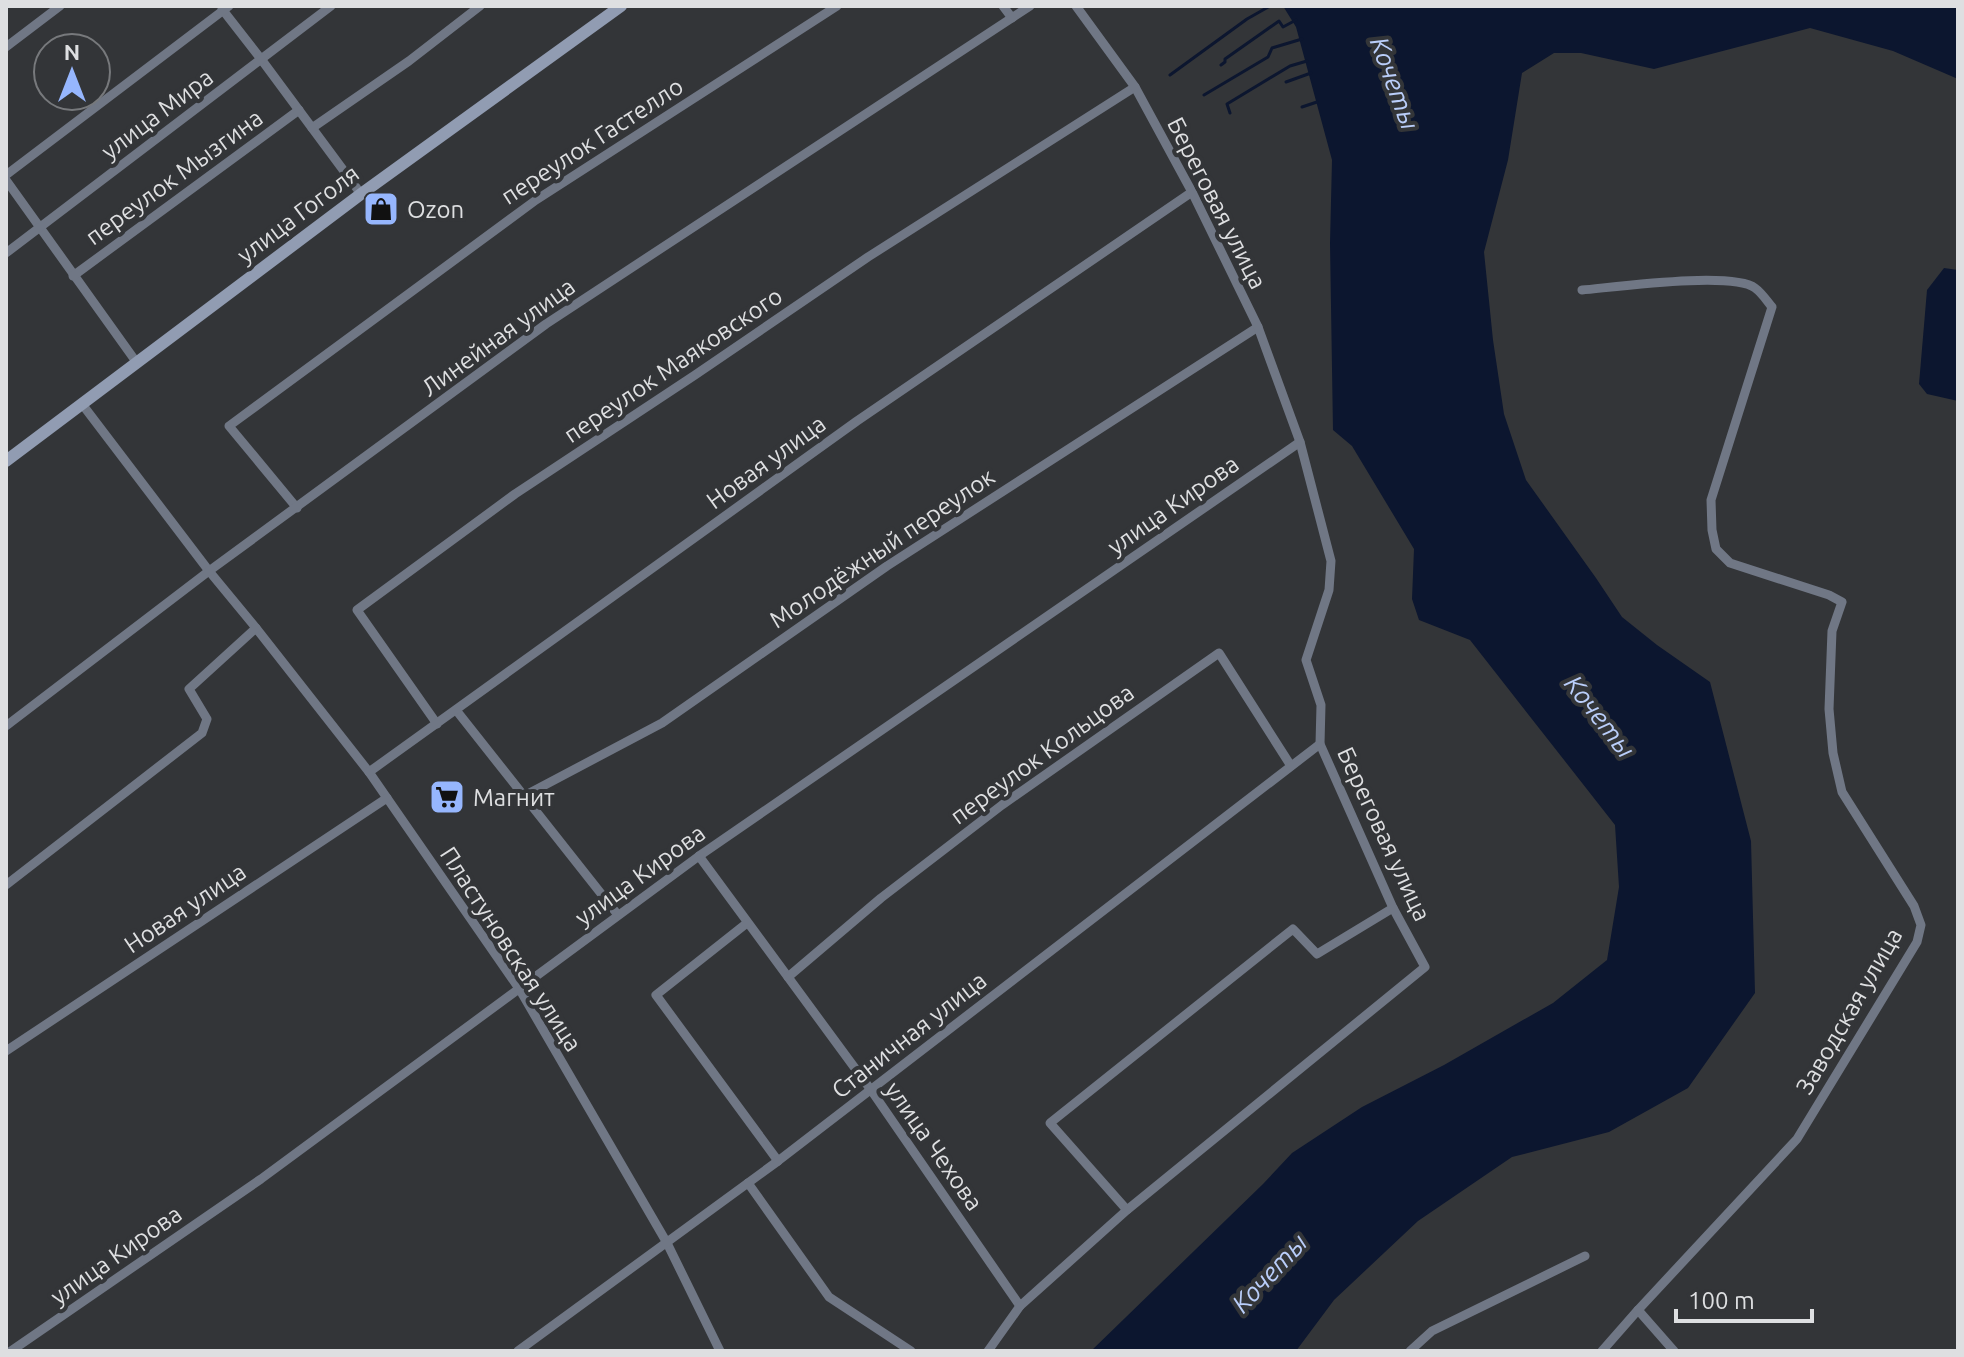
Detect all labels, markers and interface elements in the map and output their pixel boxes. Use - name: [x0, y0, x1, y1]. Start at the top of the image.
- north arrow: [32, 32, 112, 112]
- water label: Кочеты: [1365, 33, 1425, 133]
- text: N: [64, 39, 80, 64]
- street label: улица Мира: [96, 63, 218, 165]
- street label: переулок Гастелло: [496, 72, 688, 210]
- street label: переулок Мызгина: [80, 104, 268, 250]
- street label: Береговая улица: [1162, 113, 1272, 293]
- street label: улица Гоголя: [232, 159, 364, 269]
- shop icon: Ozon: [362, 190, 400, 228]
- place label: Ozon: [407, 196, 464, 223]
- street label: Линейная улица: [416, 272, 580, 402]
- street label: переулок Маяковского: [559, 282, 787, 448]
- street label: Новая улица: [701, 410, 831, 514]
- street label: улица Кирова: [1102, 450, 1244, 560]
- street label: Молодёжный переулок: [764, 463, 1000, 633]
- water label: Кочеты: [1559, 669, 1641, 763]
- street label: переулок Кольцова: [945, 678, 1139, 830]
- street label: Береговая улица: [1332, 743, 1436, 925]
- supermarket icon: Магнит: [428, 778, 466, 816]
- place label: Магнит: [473, 784, 555, 811]
- street label: улица Кирова: [570, 819, 710, 931]
- street label: Пластуновская улица: [435, 842, 587, 1056]
- street label: Новая улица: [119, 858, 251, 958]
- street label: Заводская улица: [1791, 923, 1907, 1099]
- street label: Станичная улица: [826, 966, 992, 1104]
- street label: улица Чехова: [880, 1077, 988, 1215]
- street label: улица Кирова: [45, 1200, 187, 1310]
- water label: Кочеты: [1226, 1228, 1312, 1318]
- scale bar: [1676, 1273, 1812, 1323]
- text: 100 m: [1688, 1287, 1755, 1314]

